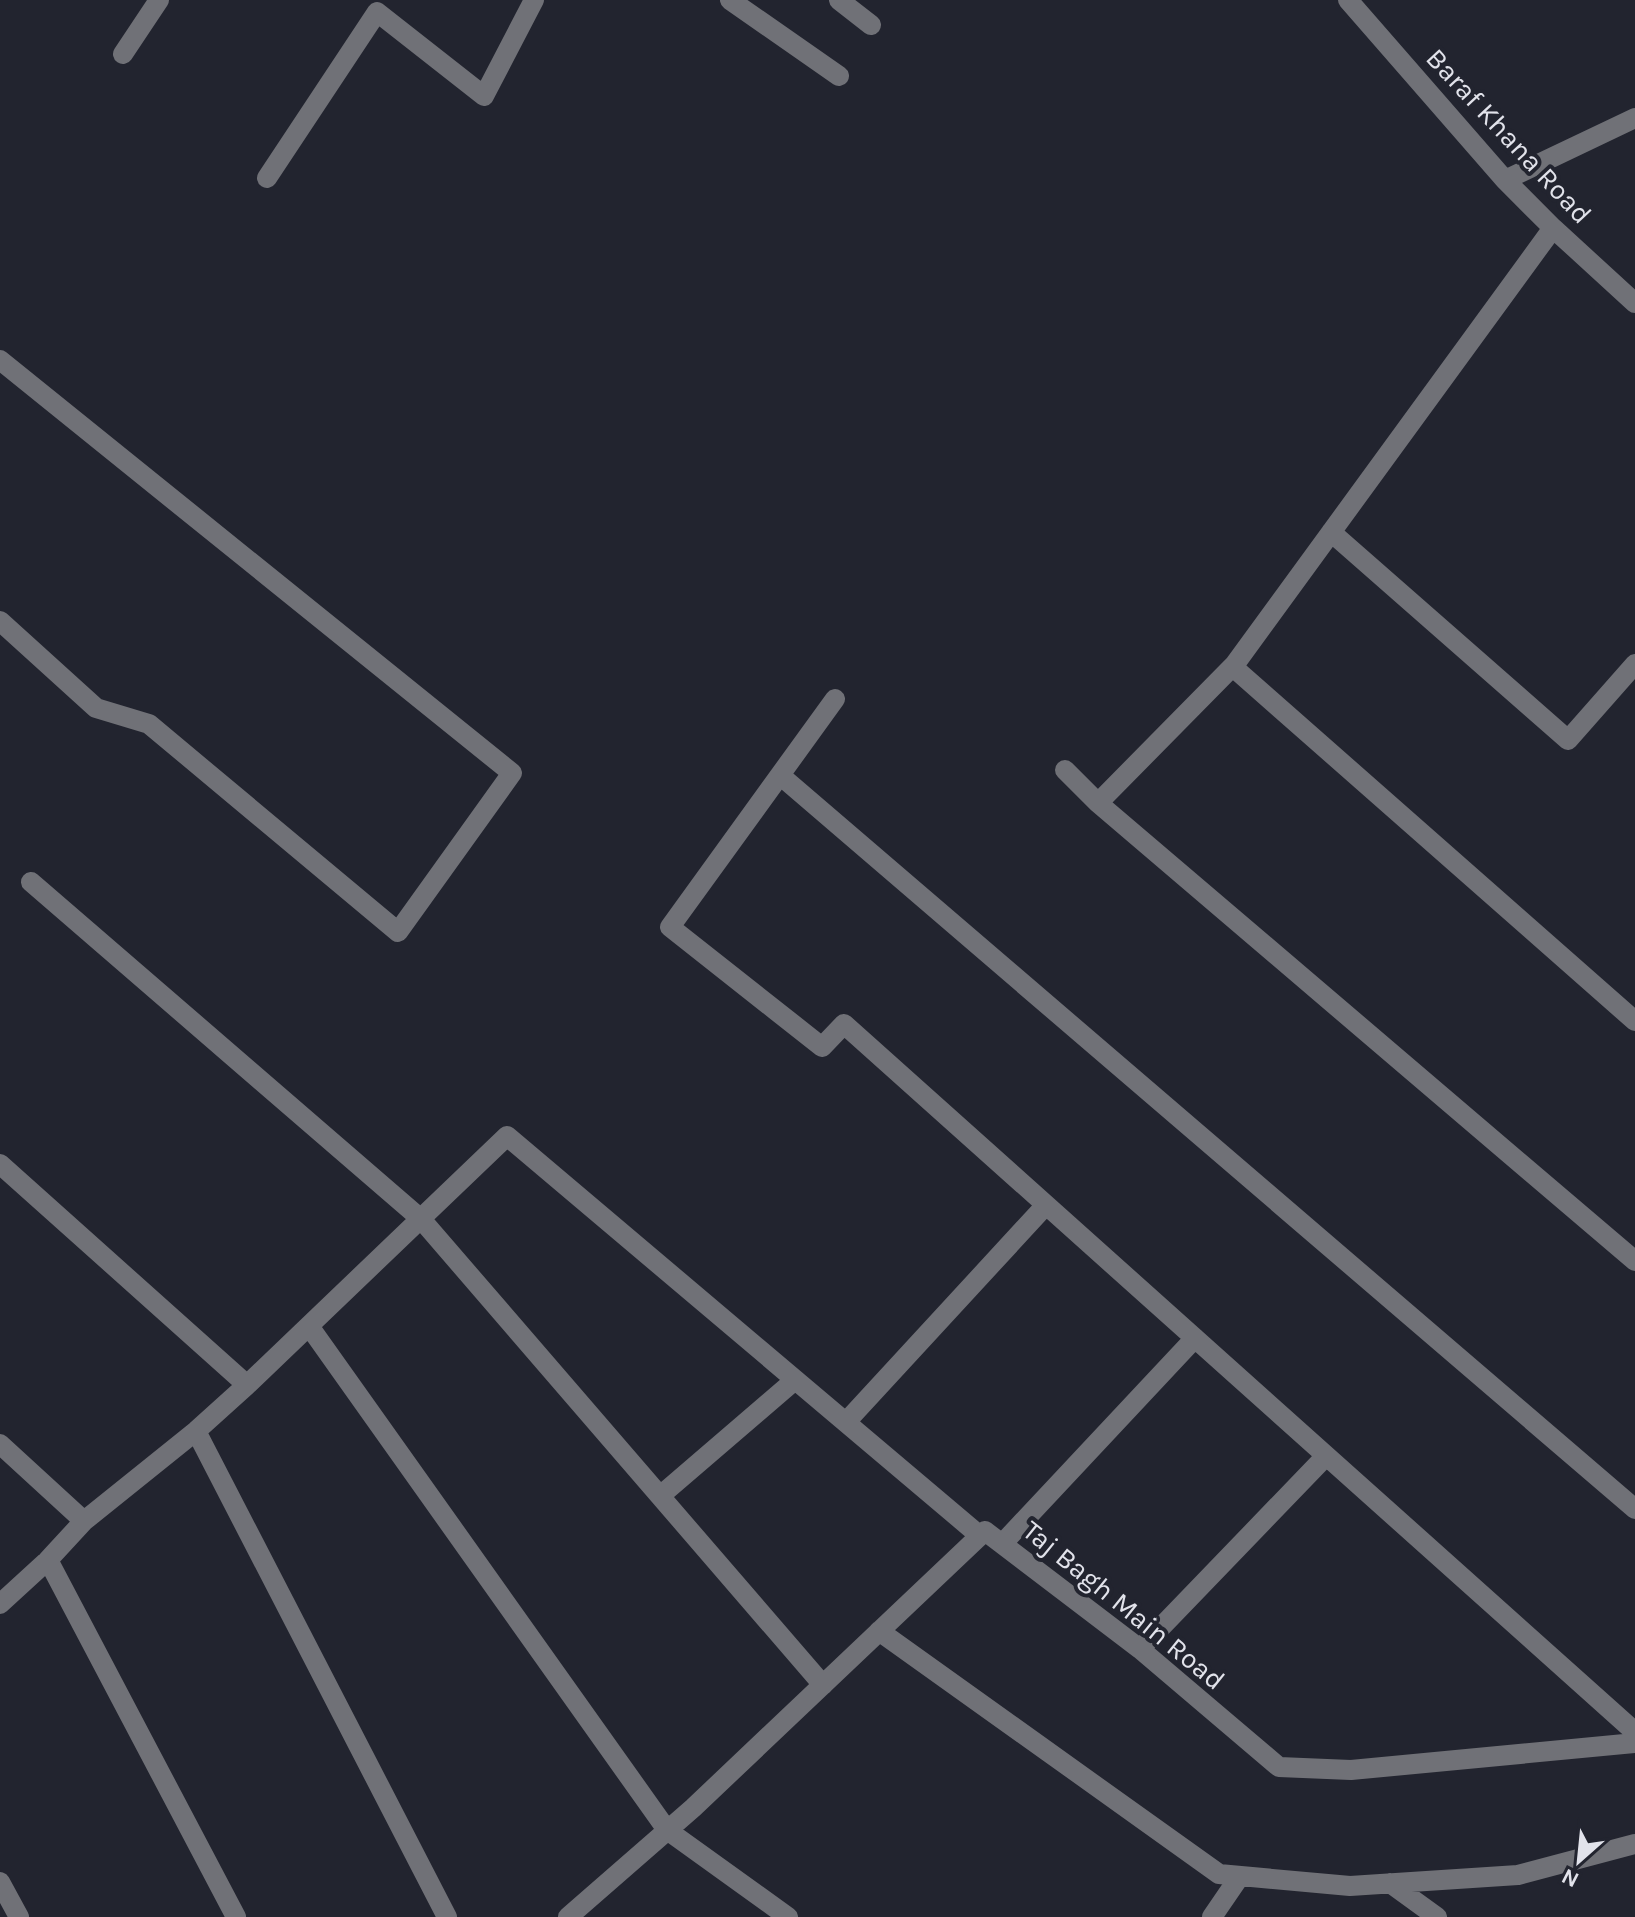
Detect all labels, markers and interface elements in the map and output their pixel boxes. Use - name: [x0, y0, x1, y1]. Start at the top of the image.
- street label: Baraf Khana Road: [1419, 42, 1599, 230]
- street label: Taj Bagh Main Road: [1016, 1513, 1232, 1697]
- north arrow: [1539, 1821, 1619, 1901]
- text: N: [1557, 1863, 1583, 1893]

